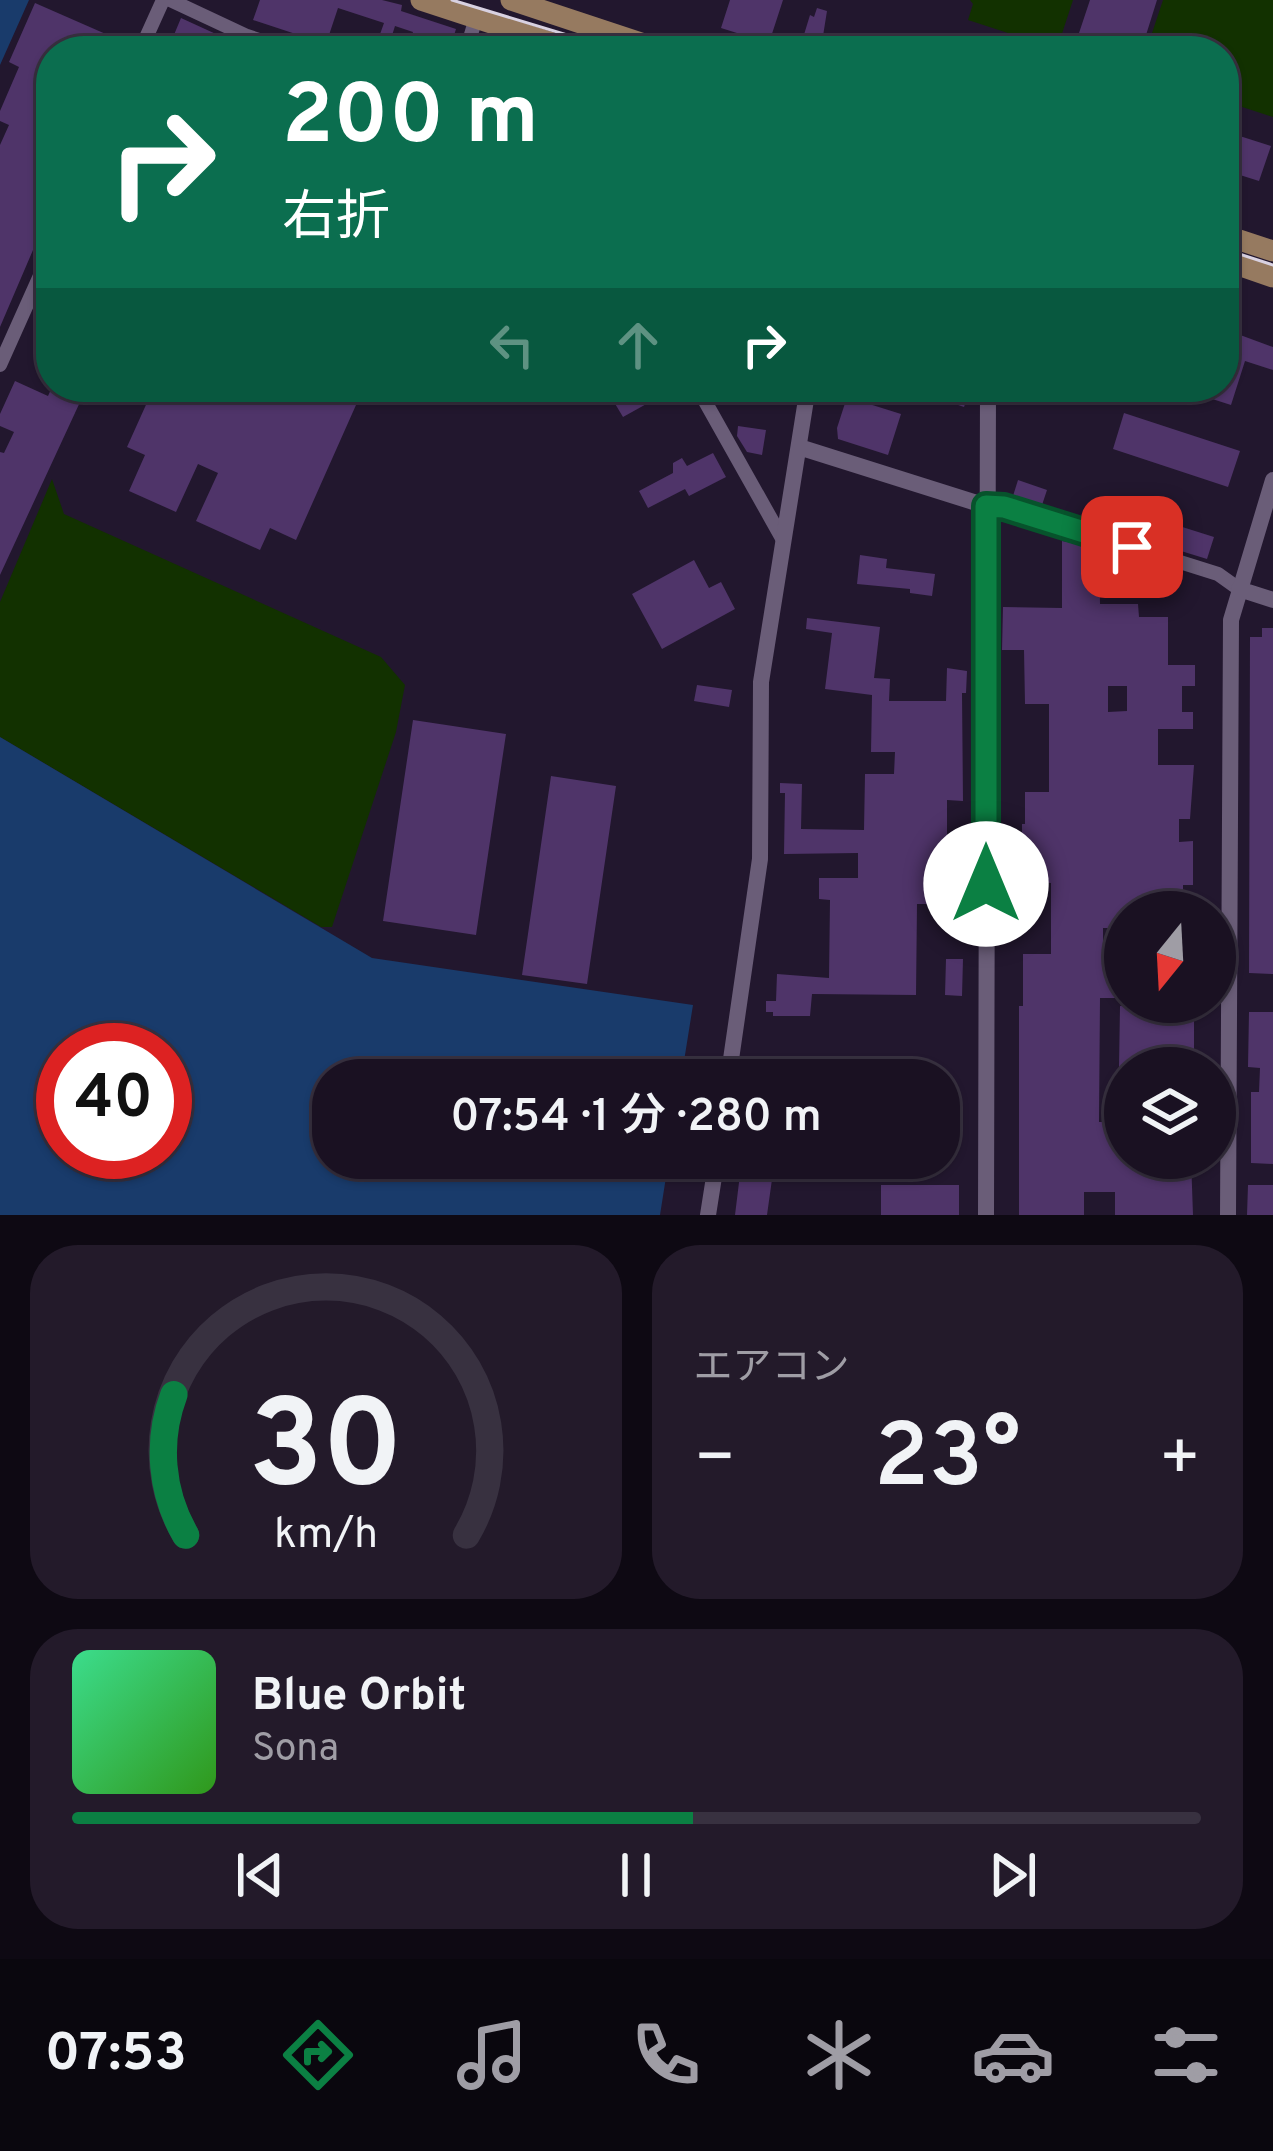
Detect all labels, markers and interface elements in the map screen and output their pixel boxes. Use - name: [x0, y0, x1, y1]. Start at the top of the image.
- text: 200 m: [282, 67, 539, 173]
- icon: right: [84, 84, 240, 240]
- text: 右折: [282, 186, 390, 255]
- icon: left: [479, 312, 545, 378]
- icon: ahead: [605, 312, 671, 378]
- icon: right: [731, 312, 797, 378]
- pin: [1081, 496, 1183, 598]
- icon: arrive: [1099, 514, 1165, 580]
- position arrow: [923, 821, 1049, 947]
- north arrow: [1104, 891, 1236, 1023]
- map controls: [1104, 891, 1236, 1179]
- speed limit sign: 40: [36, 1023, 192, 1179]
- button: layers: [1104, 1047, 1236, 1179]
- text: 07:54 · 1 分 · 280 m: [450, 1090, 822, 1147]
- text: エアコン: [694, 1345, 850, 1394]
- text: 30: [248, 1374, 403, 1532]
- text: 23°: [874, 1405, 1020, 1518]
- text: −: [694, 1420, 736, 1503]
- text: +: [1158, 1420, 1201, 1503]
- text: km/h: [274, 1509, 378, 1563]
- text: Blue Orbit: [252, 1669, 466, 1726]
- text: Sona: [252, 1726, 339, 1775]
- icon: previous: [227, 1842, 293, 1908]
- icon: pause: [603, 1842, 669, 1908]
- icon: next: [980, 1842, 1046, 1908]
- icon: directions: [276, 2013, 360, 2097]
- icon: music: [450, 2013, 534, 2097]
- icon: phone: [624, 2013, 708, 2097]
- icon: climate: [797, 2013, 881, 2097]
- icon: car: [971, 2013, 1055, 2097]
- icon: filters: [1144, 2013, 1228, 2097]
- text: 07:53: [45, 2021, 187, 2090]

